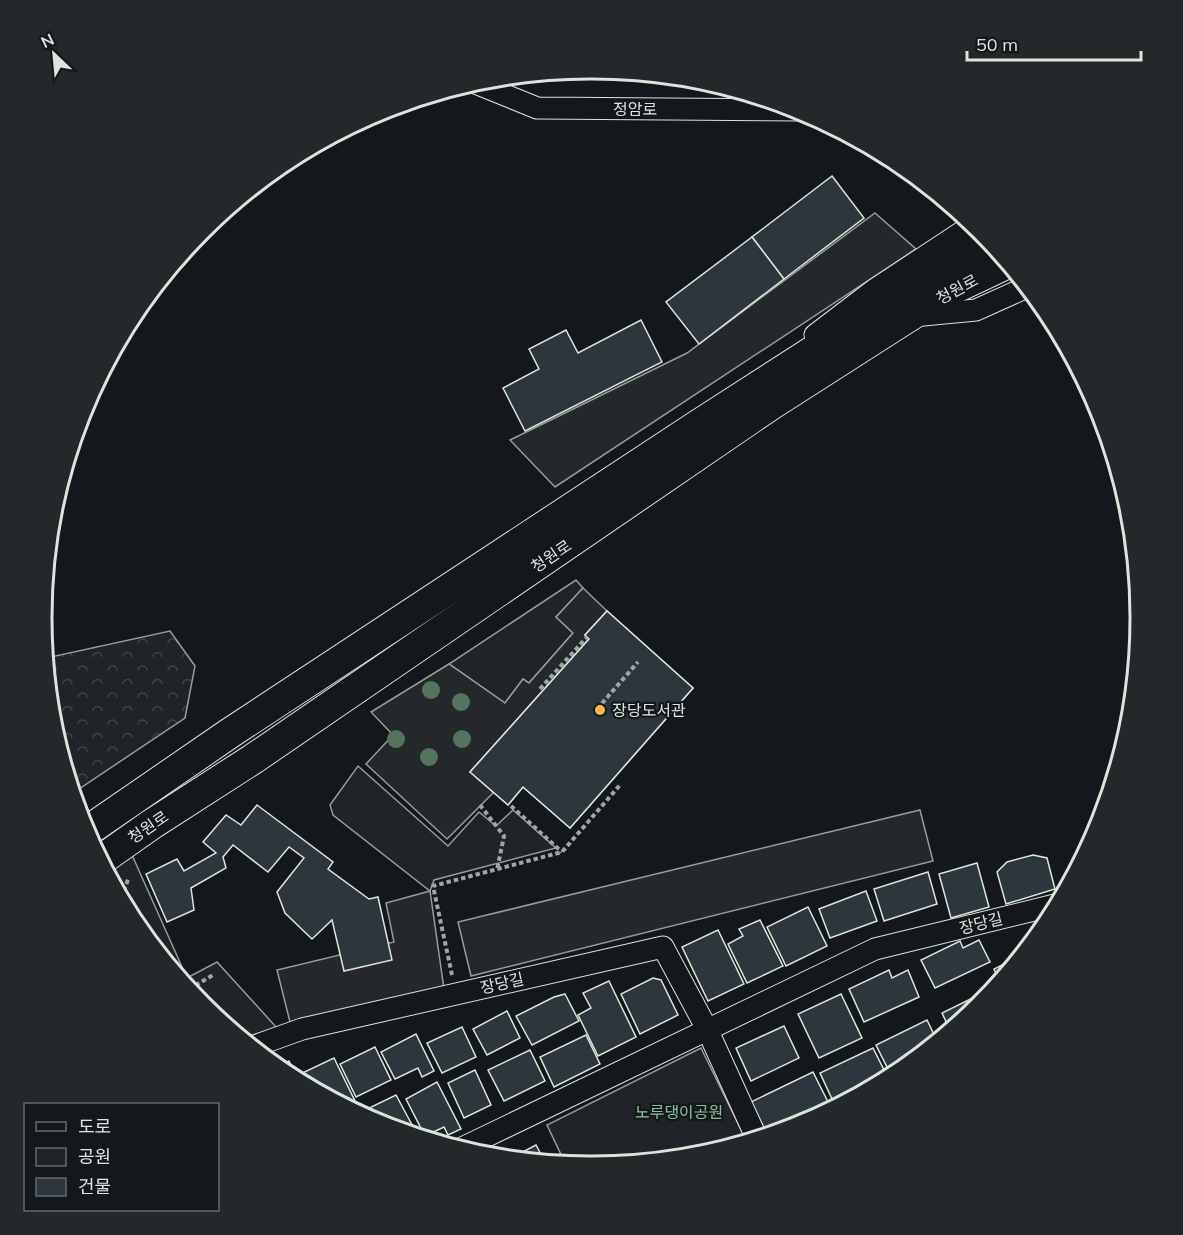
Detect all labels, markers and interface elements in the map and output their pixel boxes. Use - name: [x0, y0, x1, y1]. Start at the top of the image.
- north arrow: [24, 24, 84, 84]
- scale bar: [967, 24, 1141, 62]
- text: N: [38, 29, 57, 52]
- text: 50 m: [976, 33, 1018, 56]
- street label: 정암로: [613, 99, 657, 119]
- street label: 청원로: [933, 270, 981, 308]
- street label: 청원로: [527, 535, 575, 577]
- place label: 장당도서관: [612, 700, 686, 720]
- marker: 장당도서관: [593, 703, 607, 717]
- street label: 청원로: [124, 806, 172, 848]
- street label: 장당길: [957, 908, 1005, 938]
- street label: 장당길: [478, 968, 526, 998]
- park label: 노루댕이공원: [635, 1102, 723, 1122]
- legend: [24, 1103, 219, 1211]
- text: 도로: [78, 1115, 111, 1138]
- text: 공원: [78, 1145, 111, 1168]
- text: 건물: [78, 1175, 111, 1198]

